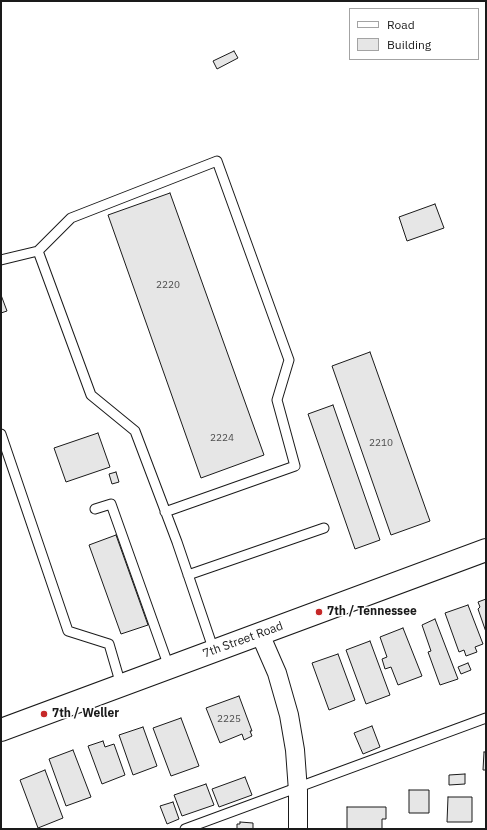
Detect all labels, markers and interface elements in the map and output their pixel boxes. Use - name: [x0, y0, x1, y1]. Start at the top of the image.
- legend: [349, 8, 479, 60]
- text: Road: [387, 17, 415, 32]
- text: Building: [387, 37, 431, 52]
- house number: 2220: [156, 279, 180, 291]
- house number: 2224: [210, 432, 234, 444]
- house number: 2210: [369, 437, 393, 449]
- place label: 7th / Tennessee: [327, 605, 417, 619]
- marker: 7th / Tennessee: [314, 607, 324, 617]
- street label: 7th Street Road: [201, 619, 285, 661]
- place label: 7th / Weller: [52, 707, 119, 721]
- marker: 7th / Weller: [39, 709, 49, 719]
- house number: 2225: [217, 713, 241, 725]

